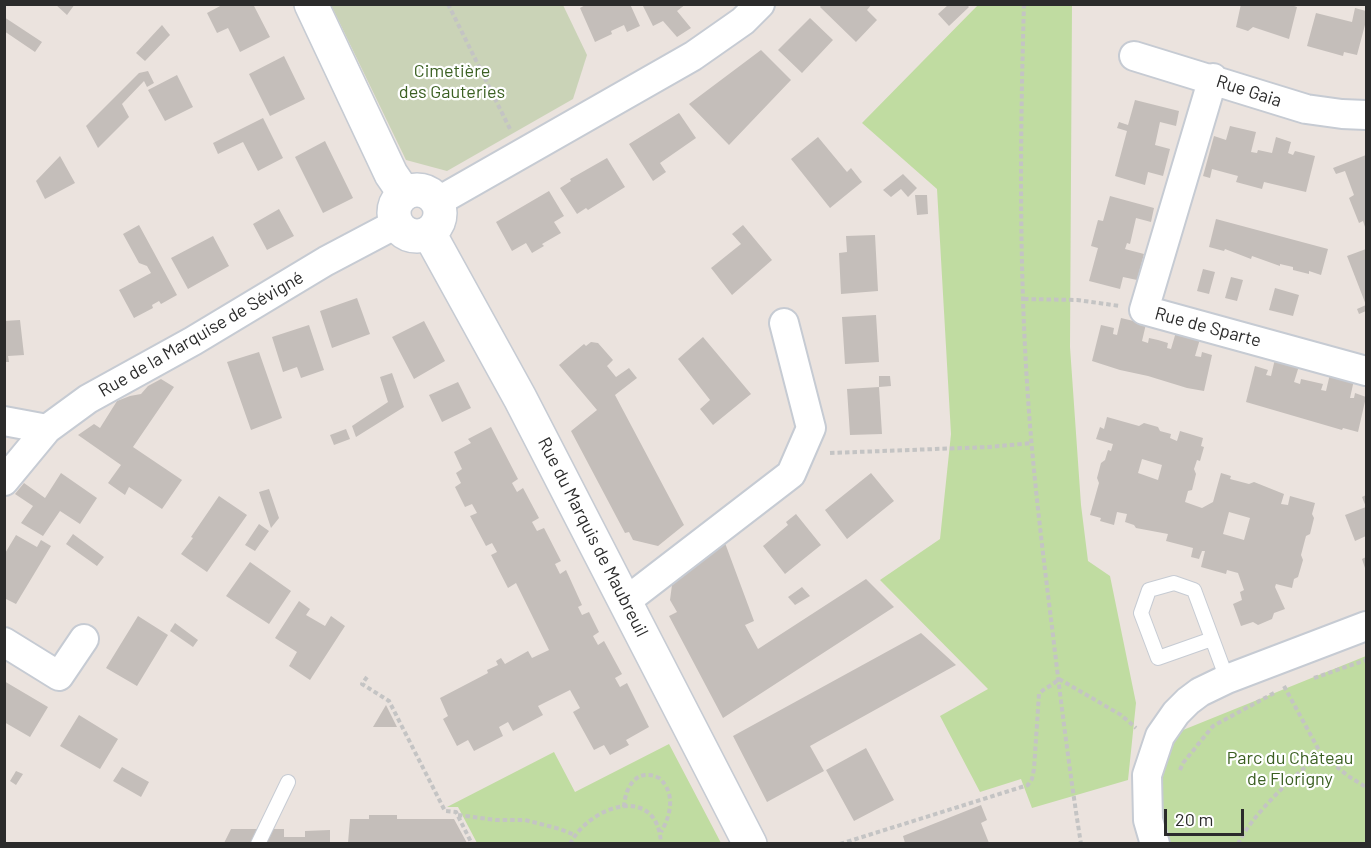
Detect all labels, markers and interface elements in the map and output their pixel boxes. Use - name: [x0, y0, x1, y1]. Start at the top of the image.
- park label: Cimetière des Gauteries: [399, 60, 505, 103]
- street label: Rue Gaia: [1213, 70, 1285, 112]
- street label: Rue de la Marquise de Sévigné: [95, 266, 307, 402]
- street label: Rue de Sparte: [1152, 302, 1264, 352]
- street label: Rue du Marquis de Maubreuil: [533, 434, 653, 640]
- park label: Parc du Château de Florigny: [1227, 747, 1353, 789]
- scale bar: [1167, 797, 1246, 835]
- text: 20 m: [1175, 808, 1213, 830]

